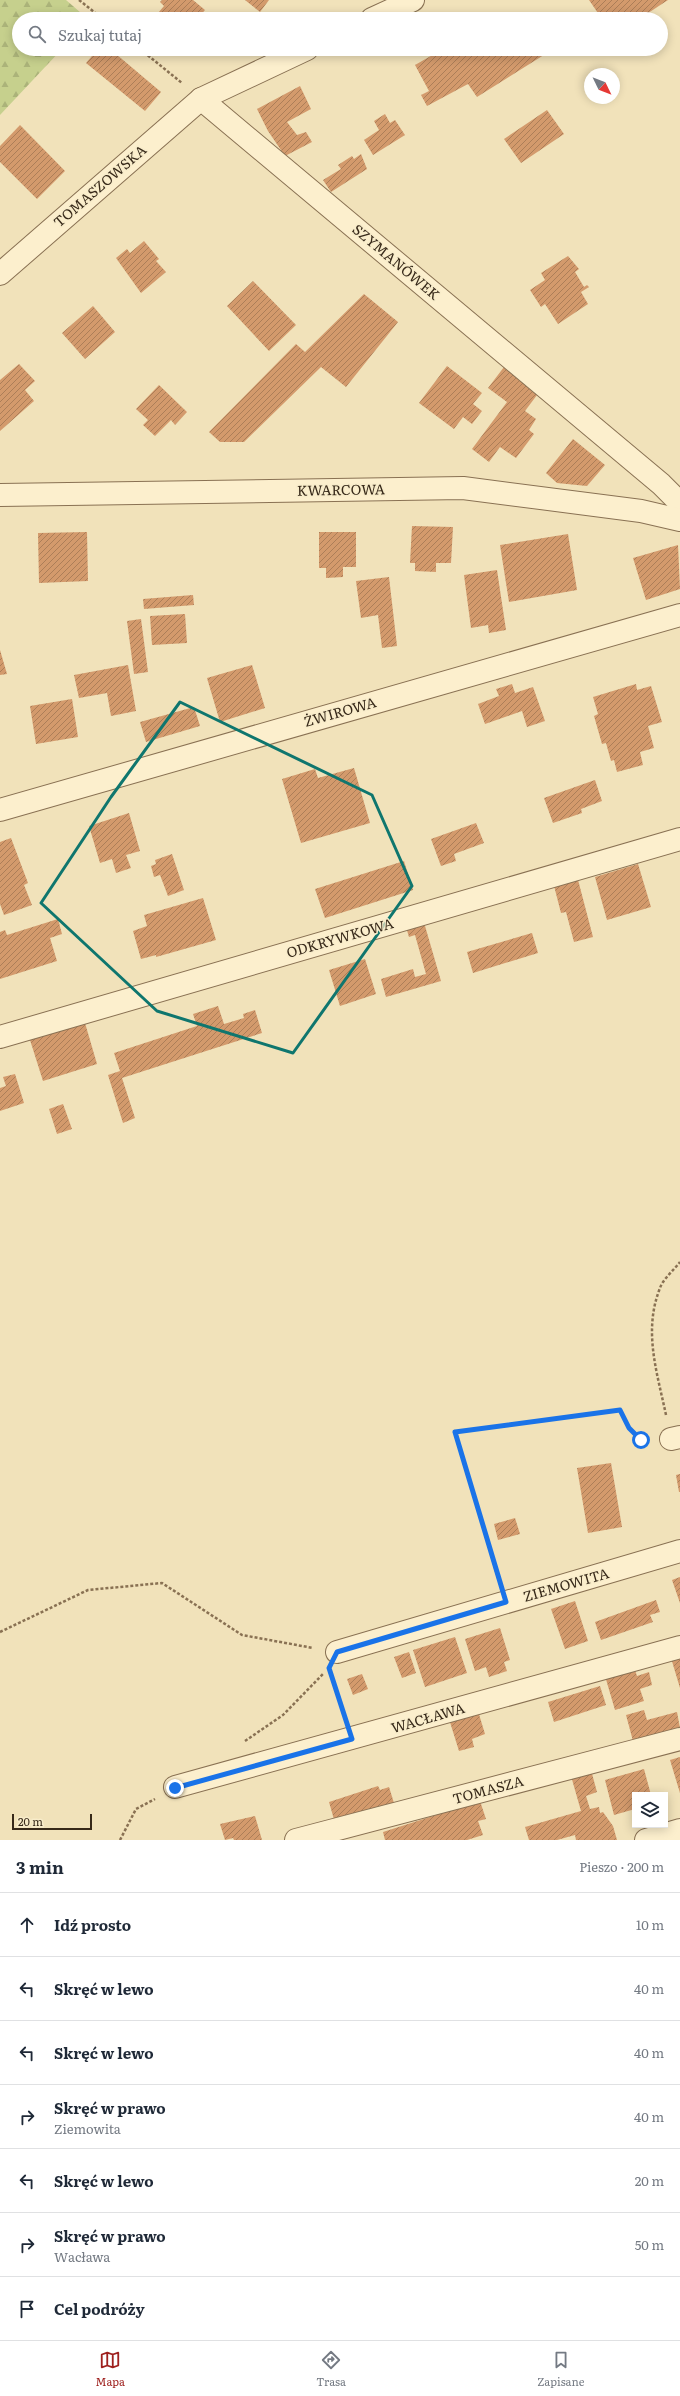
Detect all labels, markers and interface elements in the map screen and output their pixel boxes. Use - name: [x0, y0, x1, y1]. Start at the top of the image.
- search box: [12, 12, 668, 56]
- icon: search: [26, 23, 48, 45]
- text: Szukaj tutaj: [58, 23, 142, 46]
- north arrow: [584, 68, 620, 104]
- street label: TOMASZOWSKA: [49, 139, 151, 231]
- street label: SZYMANÓWEK: [349, 219, 445, 304]
- street label: KWARCOWA: [297, 478, 386, 500]
- street label: ŻWIROWA: [301, 691, 379, 731]
- street label: ODKRYWKOWA: [284, 912, 396, 962]
- route start: [632, 1431, 650, 1449]
- street label: ZIEMOWITA: [521, 1562, 612, 1606]
- street label: WACŁAWA: [389, 1697, 467, 1737]
- street label: TOMASZA: [450, 1770, 526, 1808]
- route end: [166, 1779, 184, 1797]
- map controls: [632, 1792, 668, 1828]
- button: layers: [632, 1792, 668, 1828]
- scale bar: [12, 1812, 92, 1831]
- text: 20 m: [18, 1813, 43, 1829]
- text: 3 min: [16, 1854, 64, 1879]
- text: Pieszo · 200 m: [579, 1857, 664, 1876]
- text: Idź prosto: [54, 1913, 131, 1936]
- icon: ahead: [16, 1914, 38, 1936]
- text: 10 m: [636, 1915, 664, 1934]
- text: Skręć w lewo: [54, 1977, 154, 2000]
- icon: left: [16, 1978, 38, 2000]
- text: 40 m: [634, 1979, 664, 1998]
- text: Skręć w lewo: [54, 2041, 154, 2064]
- icon: left: [16, 2042, 38, 2064]
- text: 40 m: [634, 2043, 664, 2062]
- text: Skręć w prawo: [54, 2096, 166, 2119]
- icon: right: [16, 2106, 38, 2128]
- text: 40 m: [634, 2107, 664, 2126]
- text: Ziemowita: [54, 2119, 121, 2138]
- text: Skręć w lewo: [54, 2169, 154, 2192]
- icon: left: [16, 2170, 38, 2192]
- text: 20 m: [635, 2171, 664, 2190]
- text: Skręć w prawo: [54, 2224, 166, 2247]
- icon: right: [16, 2234, 38, 2256]
- text: 50 m: [635, 2235, 664, 2254]
- text: Wacława: [54, 2247, 110, 2266]
- text: Cel podróży: [54, 2297, 145, 2320]
- icon: arrive: [16, 2298, 38, 2320]
- tab: Mapa: [96, 2349, 125, 2389]
- tab: Trasa: [316, 2349, 346, 2389]
- tab: Zapisane: [537, 2349, 584, 2389]

